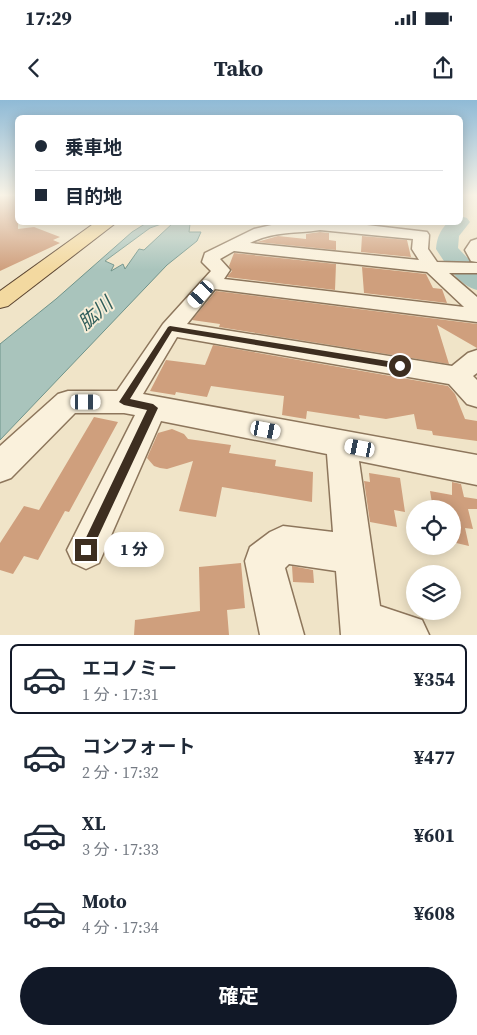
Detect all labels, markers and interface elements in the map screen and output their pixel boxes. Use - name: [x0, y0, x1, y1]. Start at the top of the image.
- text: 17:29: [25, 5, 72, 31]
- text: Tako: [214, 53, 263, 83]
- icon: back: [20, 54, 48, 82]
- icon: share: [429, 54, 457, 82]
- text: 乗車地: [65, 134, 122, 160]
- text: 目的地: [65, 183, 122, 209]
- car: [185, 278, 216, 310]
- water label: 肱川: [72, 289, 119, 335]
- route start: [389, 355, 411, 377]
- car: [71, 395, 101, 410]
- car: [249, 420, 282, 440]
- car: [343, 438, 376, 458]
- map controls: [406, 500, 461, 620]
- button: locate: [406, 500, 461, 555]
- callout: 1 分: [104, 532, 164, 568]
- text: 1 分: [120, 538, 148, 560]
- route end: [75, 539, 97, 561]
- button: layers: [406, 565, 461, 620]
- text: エコノミー: [82, 655, 177, 681]
- icon: car: [22, 657, 67, 702]
- text: ¥354: [414, 666, 455, 692]
- text: 1 分 · 17:31: [82, 683, 159, 705]
- text: コンフォート: [82, 733, 195, 759]
- icon: car: [22, 735, 67, 780]
- text: ¥477: [414, 744, 455, 770]
- text: 2 分 · 17:32: [82, 761, 159, 783]
- text: XL: [82, 810, 105, 836]
- icon: car: [22, 813, 67, 858]
- text: ¥601: [414, 822, 455, 848]
- text: 3 分 · 17:33: [82, 838, 159, 860]
- text: Moto: [82, 888, 127, 914]
- icon: car: [22, 891, 67, 936]
- text: ¥608: [414, 900, 455, 926]
- text: 4 分 · 17:34: [82, 916, 159, 938]
- button: 確定: [20, 967, 457, 1025]

